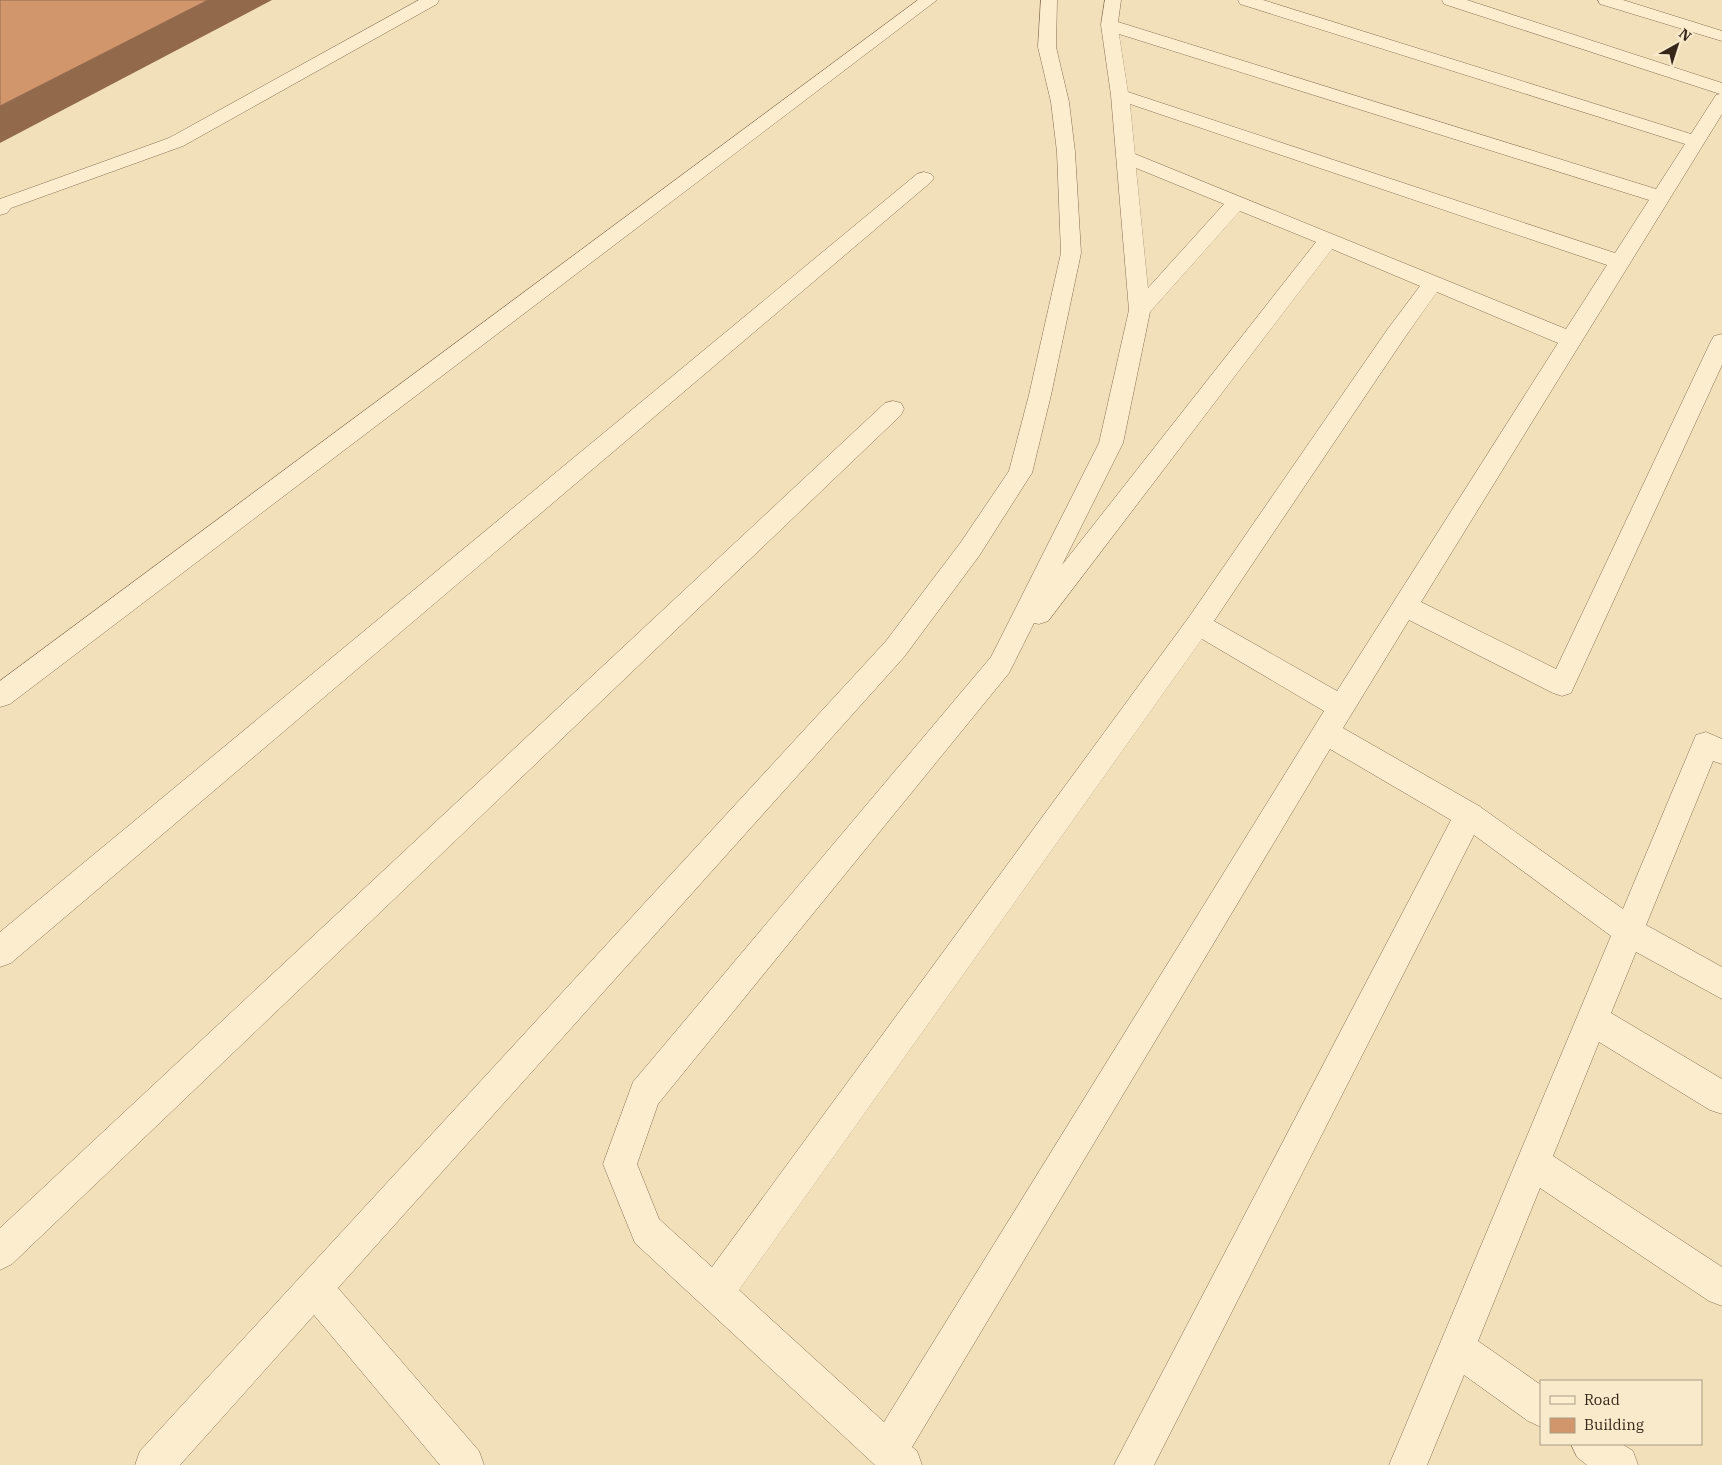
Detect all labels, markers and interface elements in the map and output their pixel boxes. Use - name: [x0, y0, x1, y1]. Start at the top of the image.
- north arrow: [1652, 20, 1702, 70]
- text: N: [1675, 24, 1695, 45]
- legend: [1540, 1380, 1702, 1445]
- text: Road: [1584, 1390, 1620, 1409]
- text: Building: [1584, 1415, 1644, 1434]

